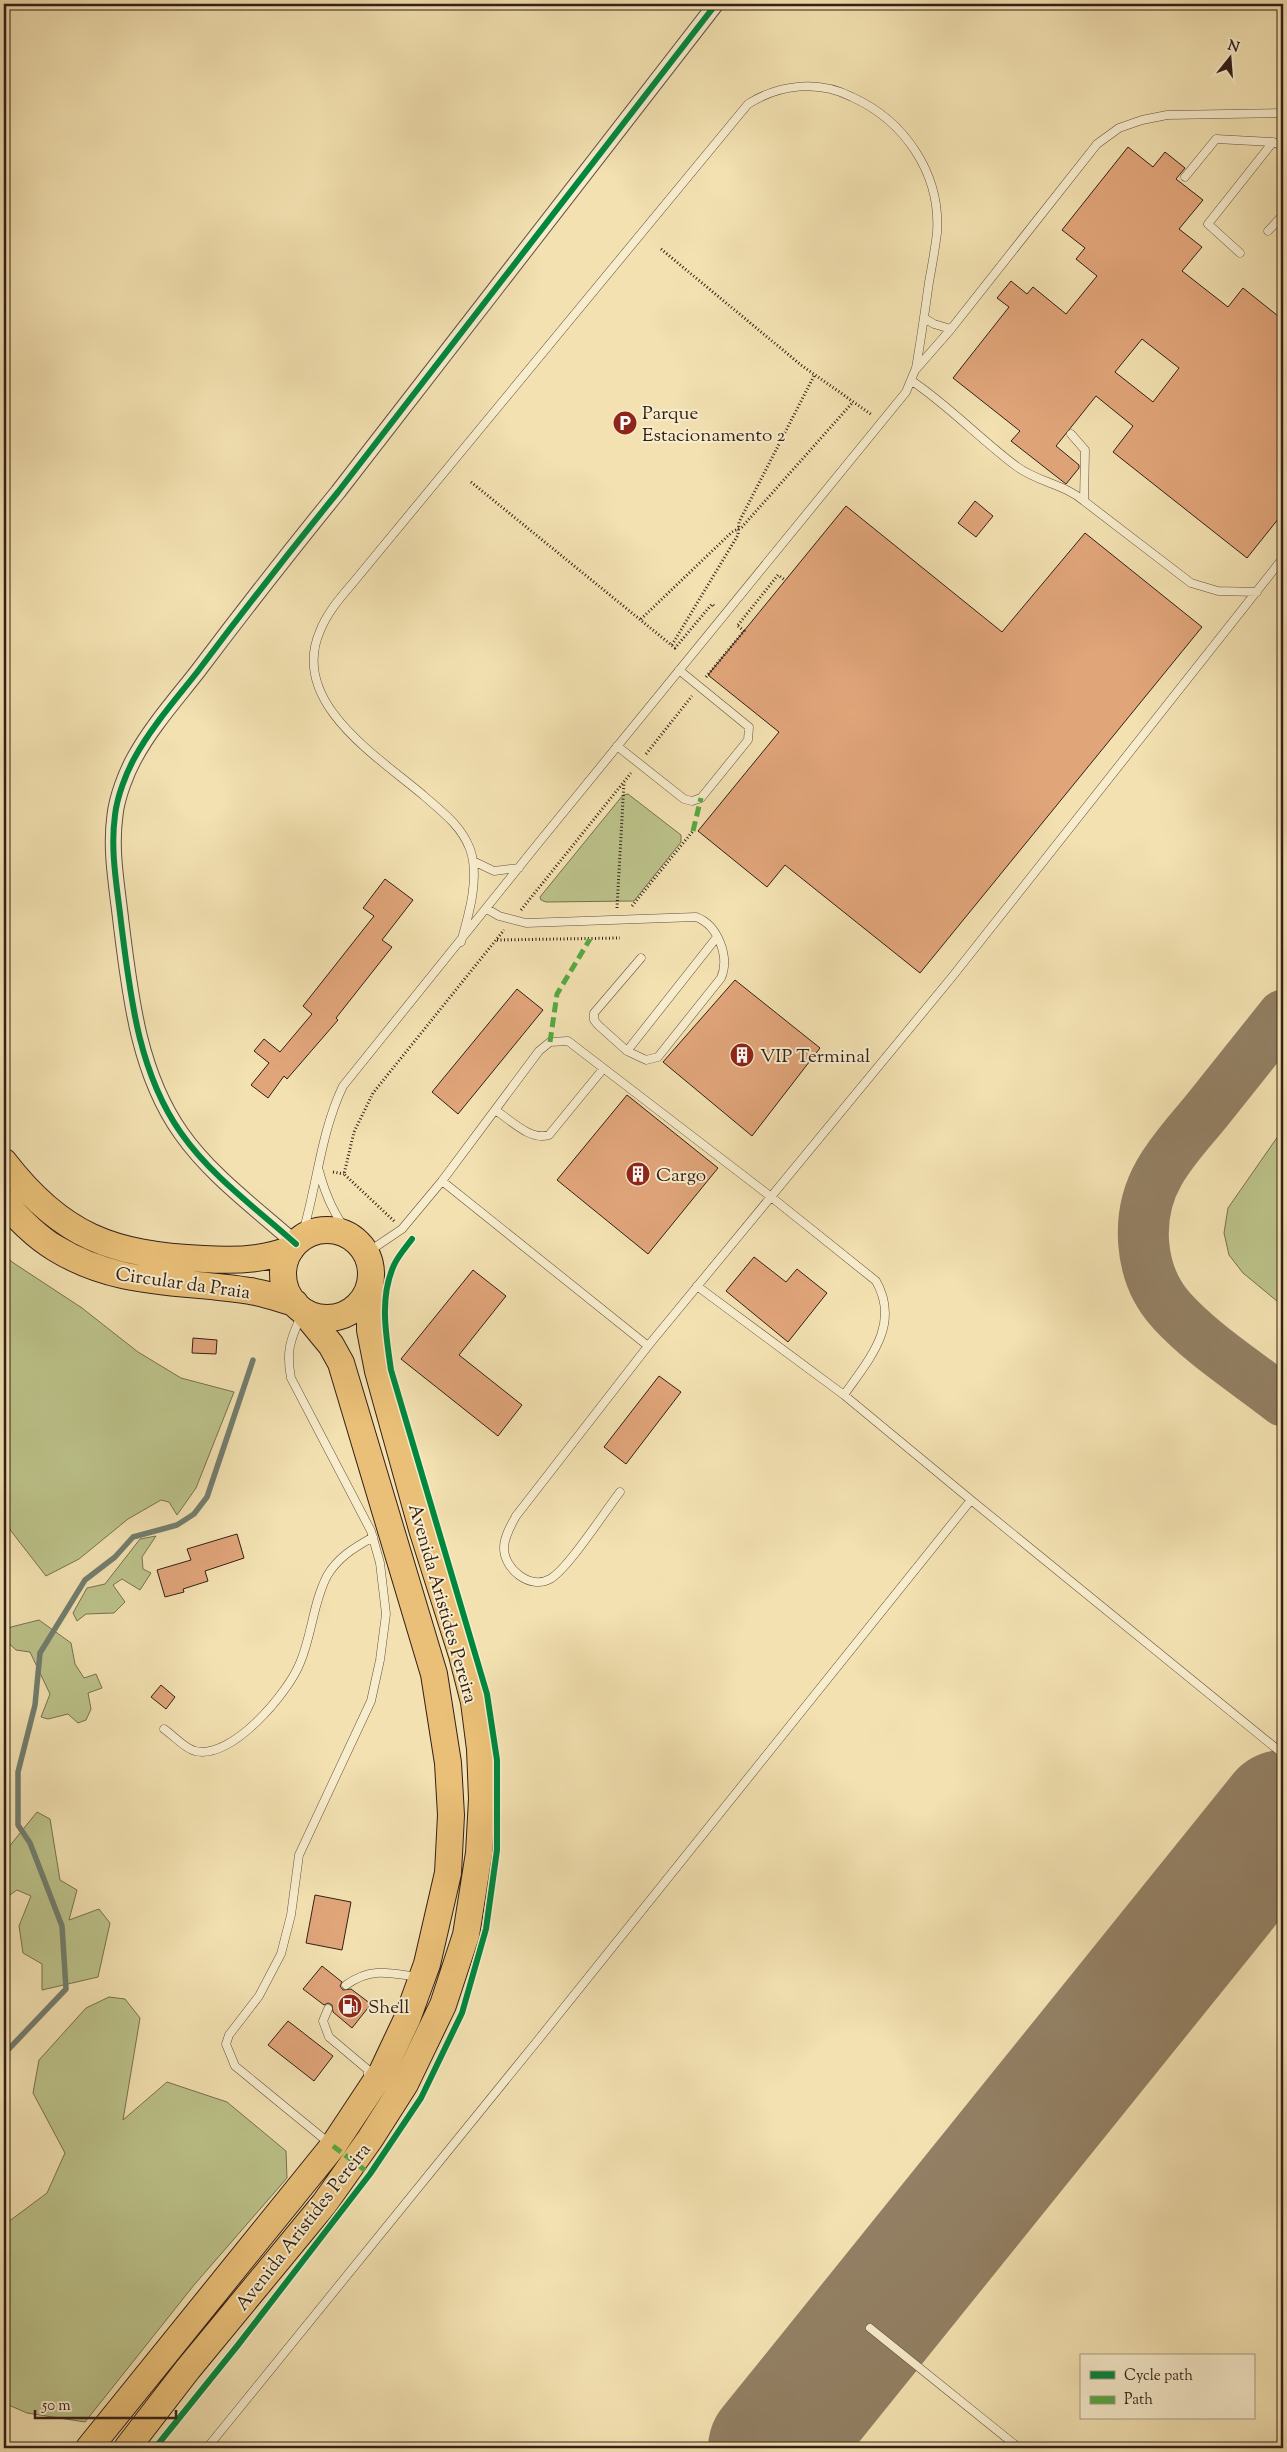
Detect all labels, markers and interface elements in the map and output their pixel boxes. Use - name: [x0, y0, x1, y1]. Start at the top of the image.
- north arrow: [1204, 32, 1254, 82]
- text: N: [1225, 36, 1241, 59]
- place label: Parque Estacionamento 2: [642, 401, 786, 450]
- parking icon: Parque Estacionamento 2: [612, 410, 638, 436]
- building icon: VIP Terminal: [729, 1042, 755, 1068]
- place label: VIP Terminal: [760, 1044, 870, 1071]
- building icon: Cargo: [625, 1161, 651, 1187]
- place label: Cargo: [656, 1163, 706, 1190]
- street label: Circular da Praia: [113, 1262, 252, 1307]
- street label: Avenida Aristides Pereira: [400, 1501, 483, 1707]
- fuel station icon: Shell: [337, 1993, 363, 2019]
- place label: Shell: [368, 1995, 410, 2022]
- street label: Avenida Aristides Pereira: [230, 2138, 378, 2317]
- legend: [1080, 2354, 1254, 2420]
- text: Cycle path: [1124, 2366, 1193, 2387]
- scale bar: [35, 2387, 176, 2419]
- text: Path: [1124, 2390, 1153, 2411]
- text: 50 m: [41, 2396, 71, 2417]

